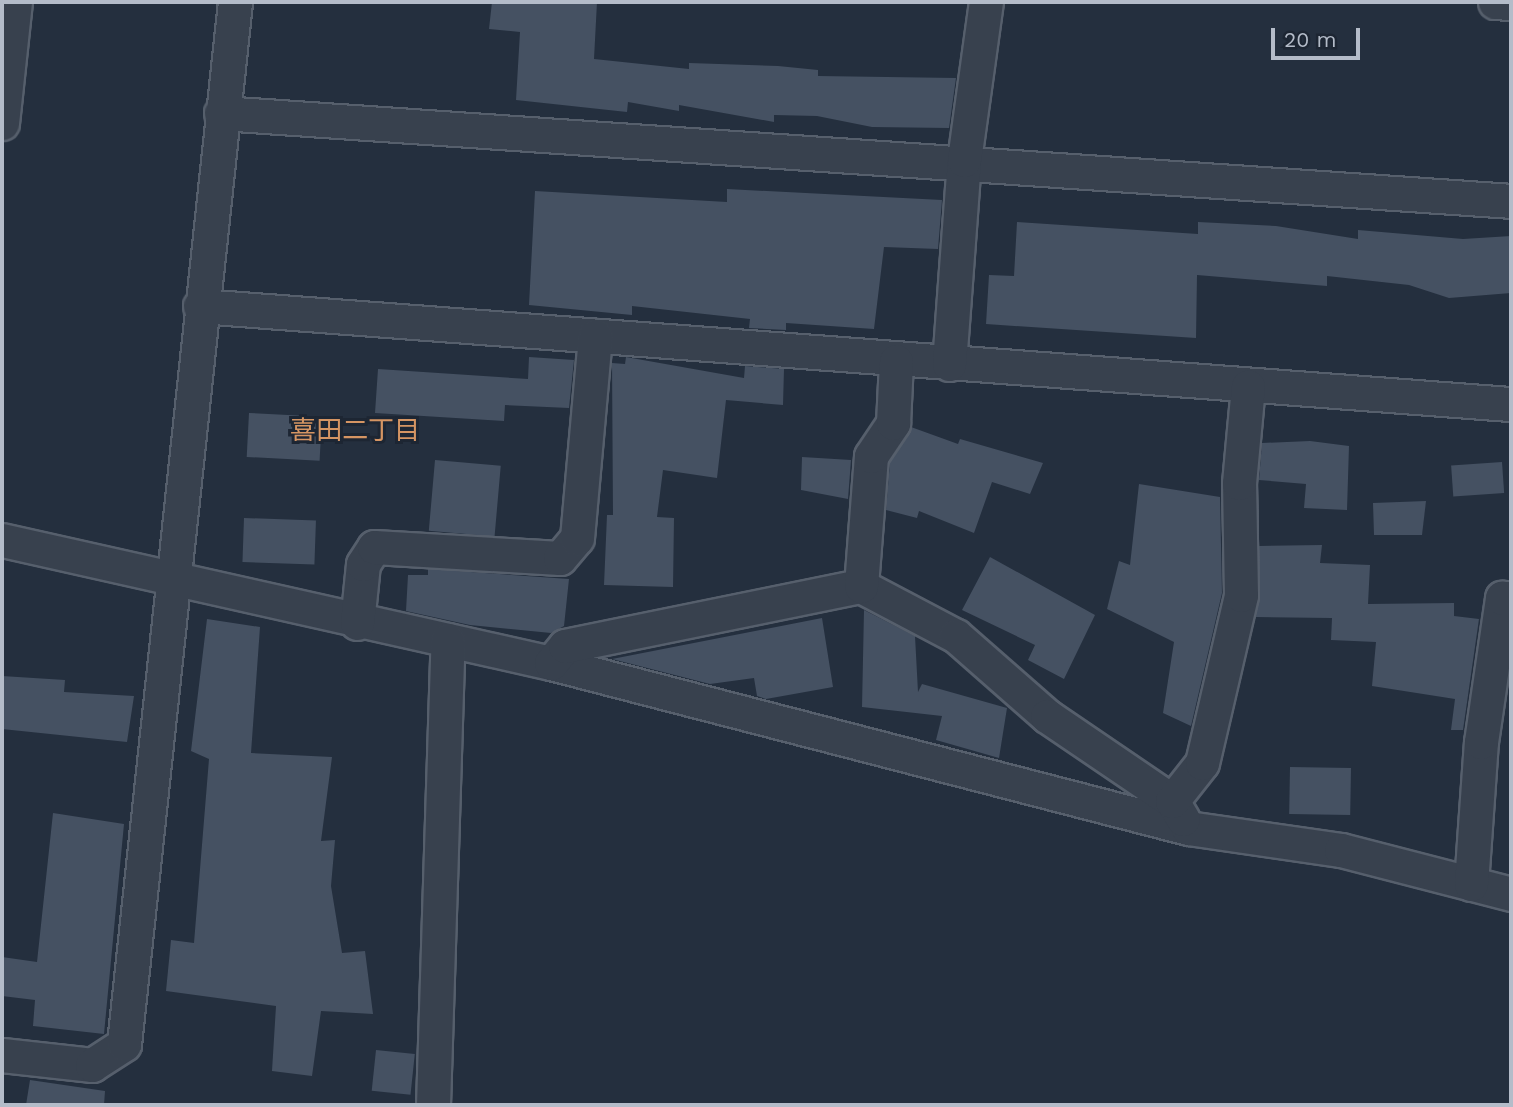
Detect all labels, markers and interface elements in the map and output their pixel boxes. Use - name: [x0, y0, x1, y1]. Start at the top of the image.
- scale bar: [1275, 14, 1364, 58]
- text: 20 m: [1284, 27, 1336, 52]
- district label: 喜田二丁目: [290, 415, 420, 447]

